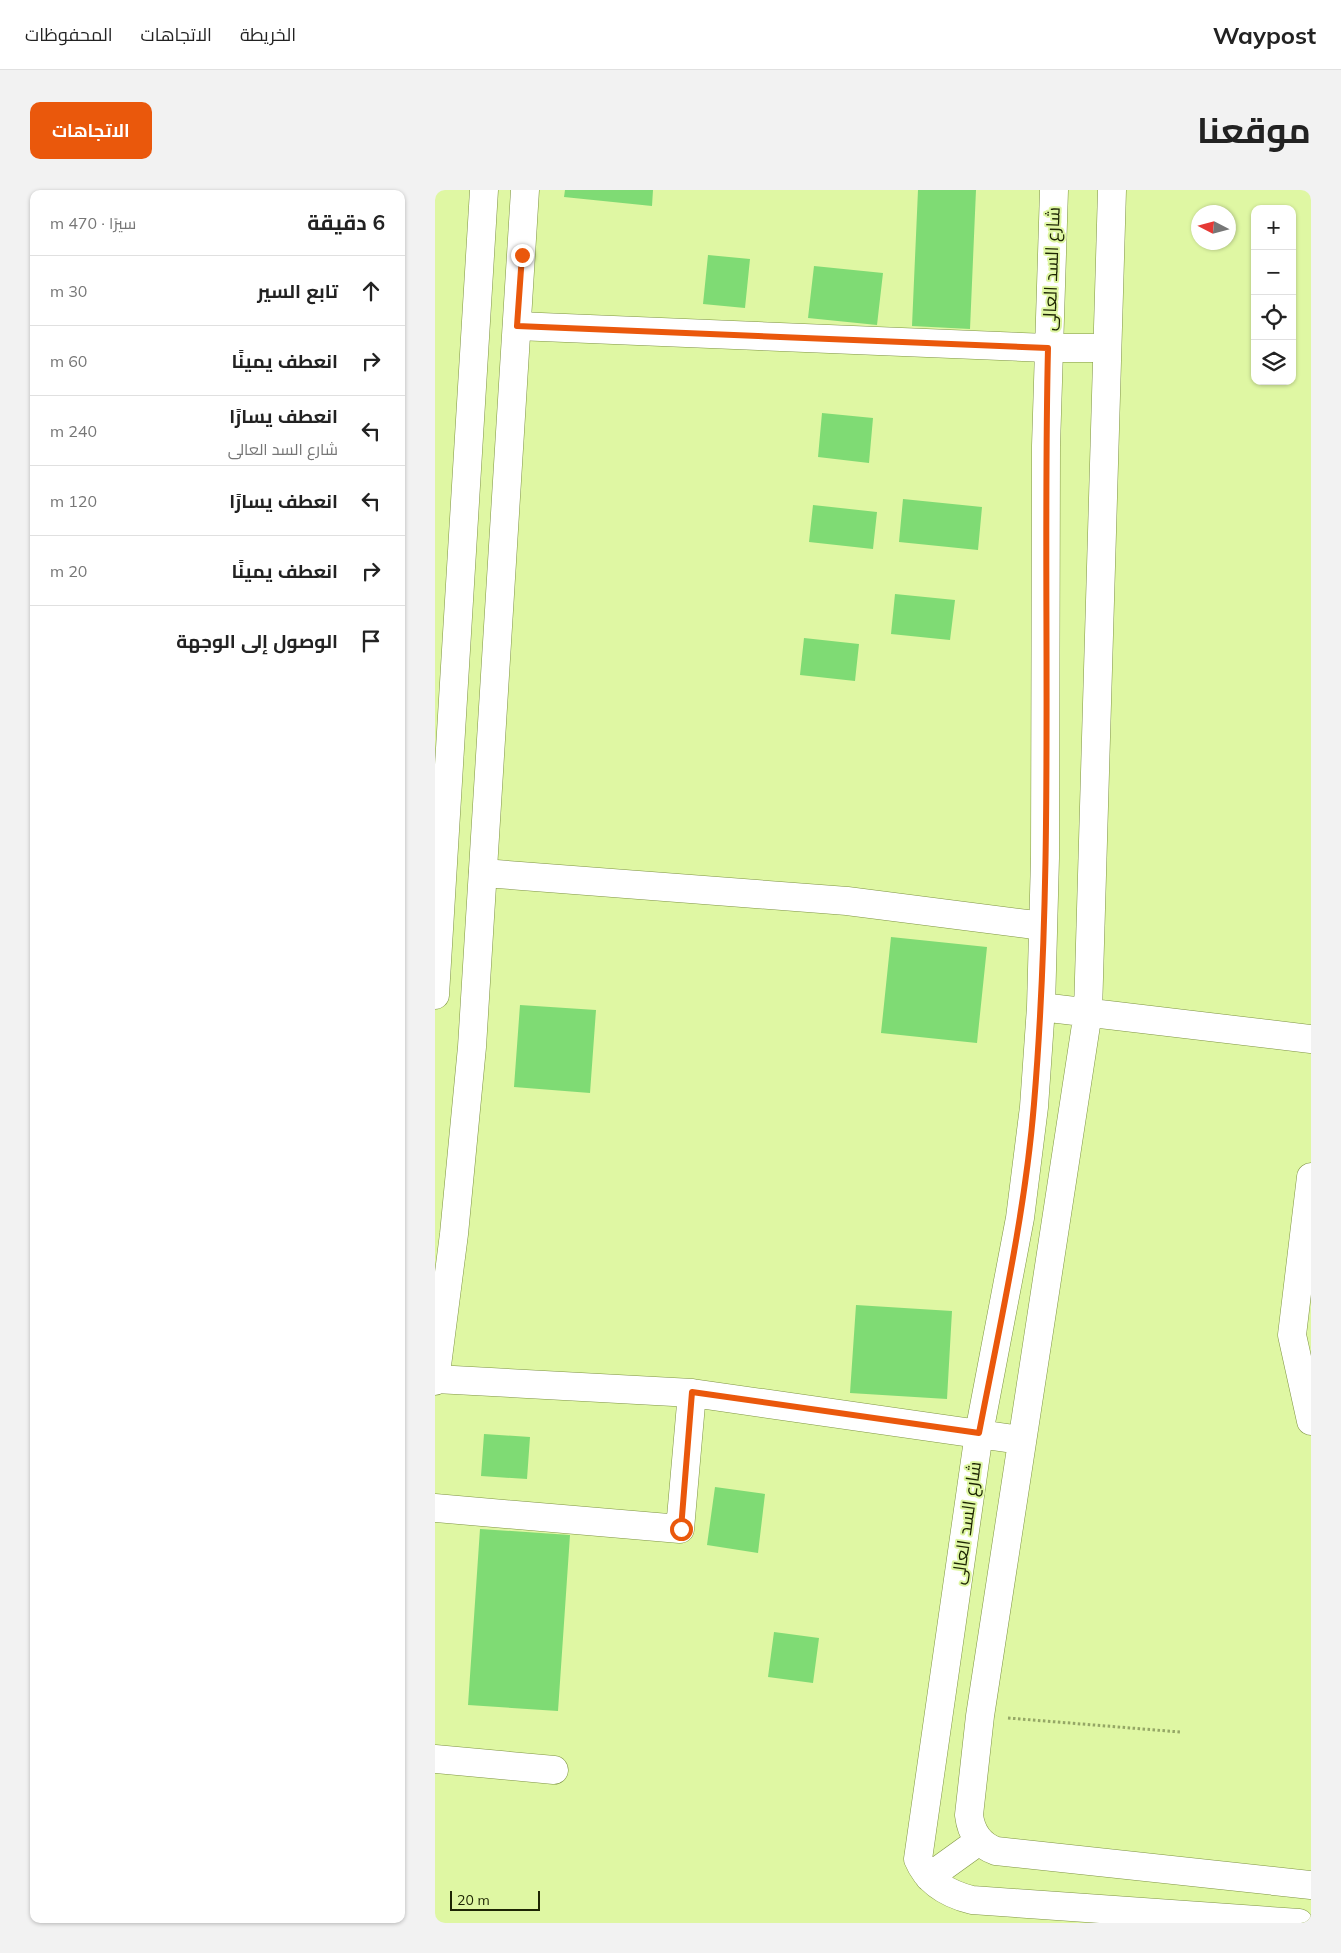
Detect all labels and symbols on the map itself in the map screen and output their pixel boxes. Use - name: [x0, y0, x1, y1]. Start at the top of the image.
- north arrow: [1191, 205, 1236, 250]
- street label: شارع السد العالى: [1037, 207, 1066, 331]
- route end: [511, 244, 534, 267]
- street label: شارع السد العالى: [946, 1460, 987, 1586]
- route start: [670, 1518, 693, 1541]
- scale bar: [450, 1888, 540, 1911]

